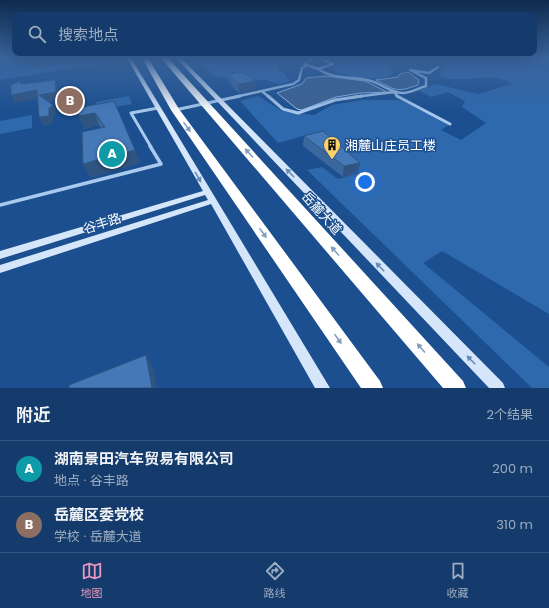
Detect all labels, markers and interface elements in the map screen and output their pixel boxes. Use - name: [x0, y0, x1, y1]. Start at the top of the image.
- search box: [12, 12, 537, 56]
- icon: search: [26, 23, 48, 45]
- text: 搜索地点: [58, 24, 118, 45]
- pin: B: [57, 86, 83, 116]
- one-way arrow: [183, 122, 191, 133]
- building icon: 湘麓山庄员工楼: [322, 135, 342, 160]
- place label: 湘麓山庄员工楼: [345, 136, 436, 155]
- pin: A: [99, 139, 125, 169]
- one-way arrow: [245, 149, 254, 158]
- one-way arrow: [285, 168, 295, 178]
- one-way arrow: [194, 171, 201, 183]
- your location: [355, 172, 375, 192]
- street label: 岳麓大道: [297, 188, 346, 239]
- street label: 谷丰路: [81, 208, 124, 239]
- one-way arrow: [258, 228, 266, 238]
- one-way arrow: [331, 245, 340, 256]
- one-way arrow: [375, 262, 385, 272]
- one-way arrow: [334, 333, 342, 344]
- one-way arrow: [417, 343, 426, 353]
- one-way arrow: [466, 355, 476, 365]
- text: 附近: [16, 403, 50, 427]
- text: 2个结果: [487, 405, 533, 424]
- text: 湖南景田汽车贸易有限公司: [54, 448, 234, 469]
- text: A: [24, 459, 34, 478]
- text: 200 m: [492, 459, 533, 478]
- text: 地点 · 谷丰路: [54, 471, 129, 490]
- text: 岳麓区委党校: [54, 504, 144, 525]
- text: B: [25, 515, 33, 534]
- text: 310 m: [496, 515, 533, 534]
- text: 学校 · 岳麓大道: [54, 527, 142, 546]
- tab: 地图: [81, 560, 103, 602]
- tab: 路线: [264, 560, 286, 602]
- tab: 收藏: [447, 560, 469, 602]

